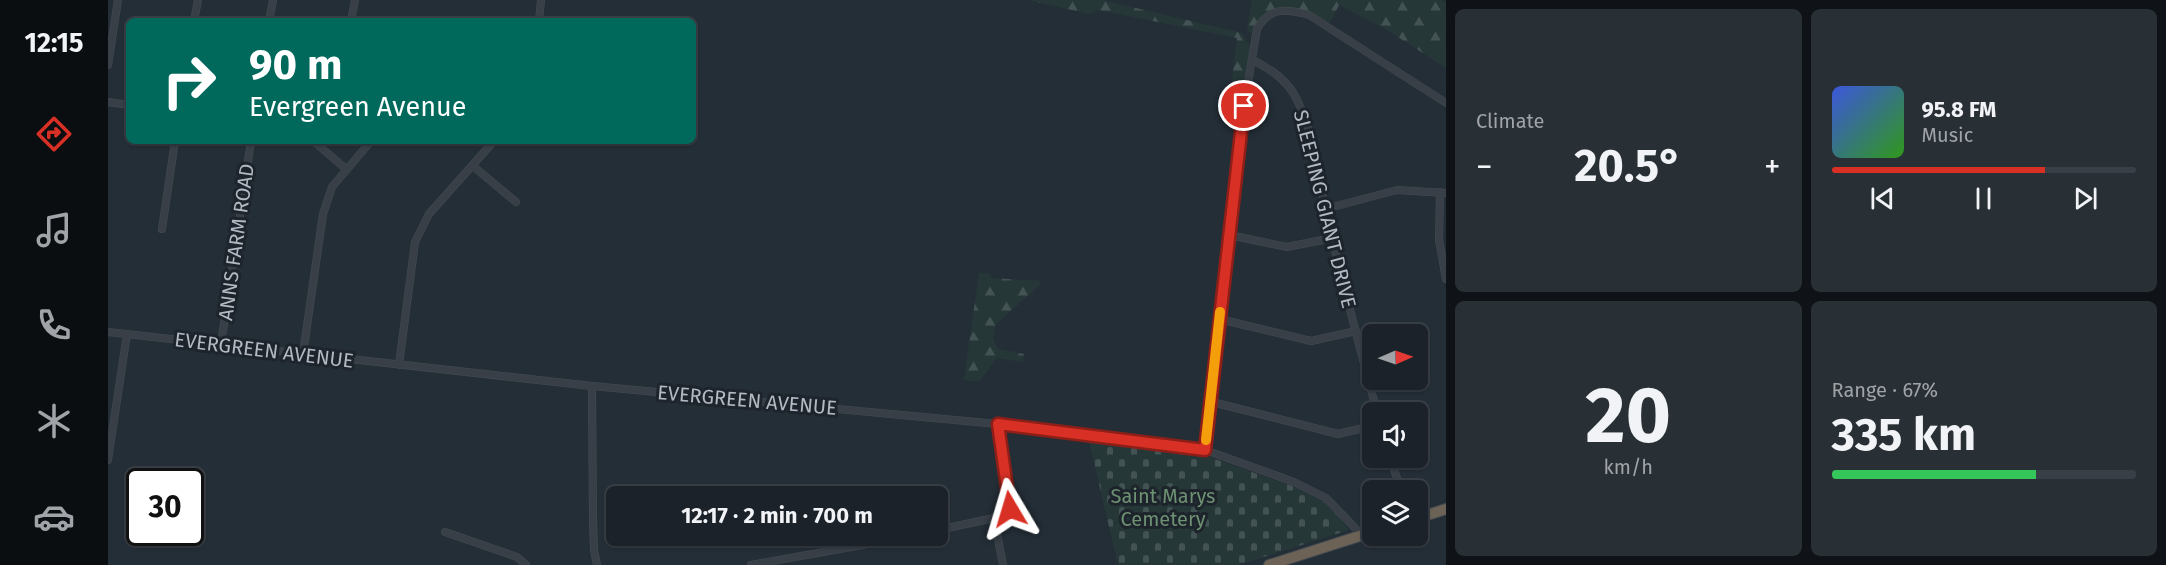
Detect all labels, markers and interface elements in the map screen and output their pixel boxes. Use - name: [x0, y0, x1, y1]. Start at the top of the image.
- text: 12:15: [24, 27, 84, 59]
- text: 90 m: [249, 40, 343, 90]
- icon: right: [150, 42, 228, 120]
- pin: [1218, 80, 1269, 131]
- icon: arrive: [1227, 89, 1260, 122]
- text: Evergreen Avenue: [249, 91, 467, 123]
- text: 95.8 FM: [1922, 96, 1996, 123]
- street label: SLEEPING GIANT DRIVE: [1289, 107, 1361, 311]
- text: Climate: [1476, 109, 1544, 133]
- icon: directions: [33, 113, 75, 155]
- text: Music: [1922, 123, 1973, 147]
- text: 20.5°: [1574, 139, 1682, 193]
- text: −: [1476, 147, 1493, 187]
- text: +: [1764, 147, 1781, 187]
- street label: ANNS FARM ROAD: [213, 162, 259, 322]
- icon: previous: [1866, 182, 1899, 215]
- icon: pause: [1967, 182, 2000, 215]
- icon: next: [2069, 182, 2102, 215]
- icon: music: [33, 209, 75, 251]
- icon: phone: [33, 304, 75, 346]
- north arrow: [1362, 324, 1428, 390]
- map controls: [1362, 324, 1428, 546]
- street label: EVERGREEN AVENUE: [173, 327, 355, 373]
- text: 20: [1585, 369, 1671, 463]
- text: Range · 67%: [1832, 378, 1938, 402]
- street label: EVERGREEN AVENUE: [656, 380, 838, 420]
- icon: climate: [33, 400, 75, 442]
- button: sound: [1362, 402, 1428, 468]
- text: 335 km: [1832, 408, 1976, 462]
- text: km/h: [1604, 455, 1653, 479]
- speed limit sign: 30: [126, 468, 204, 546]
- position arrow: [978, 477, 1042, 541]
- button: layers: [1362, 480, 1428, 546]
- park label: Saint Marys Cemetery: [1111, 484, 1215, 531]
- icon: car: [33, 496, 75, 538]
- text: 12:17 · 2 min · 700 m: [681, 502, 873, 529]

